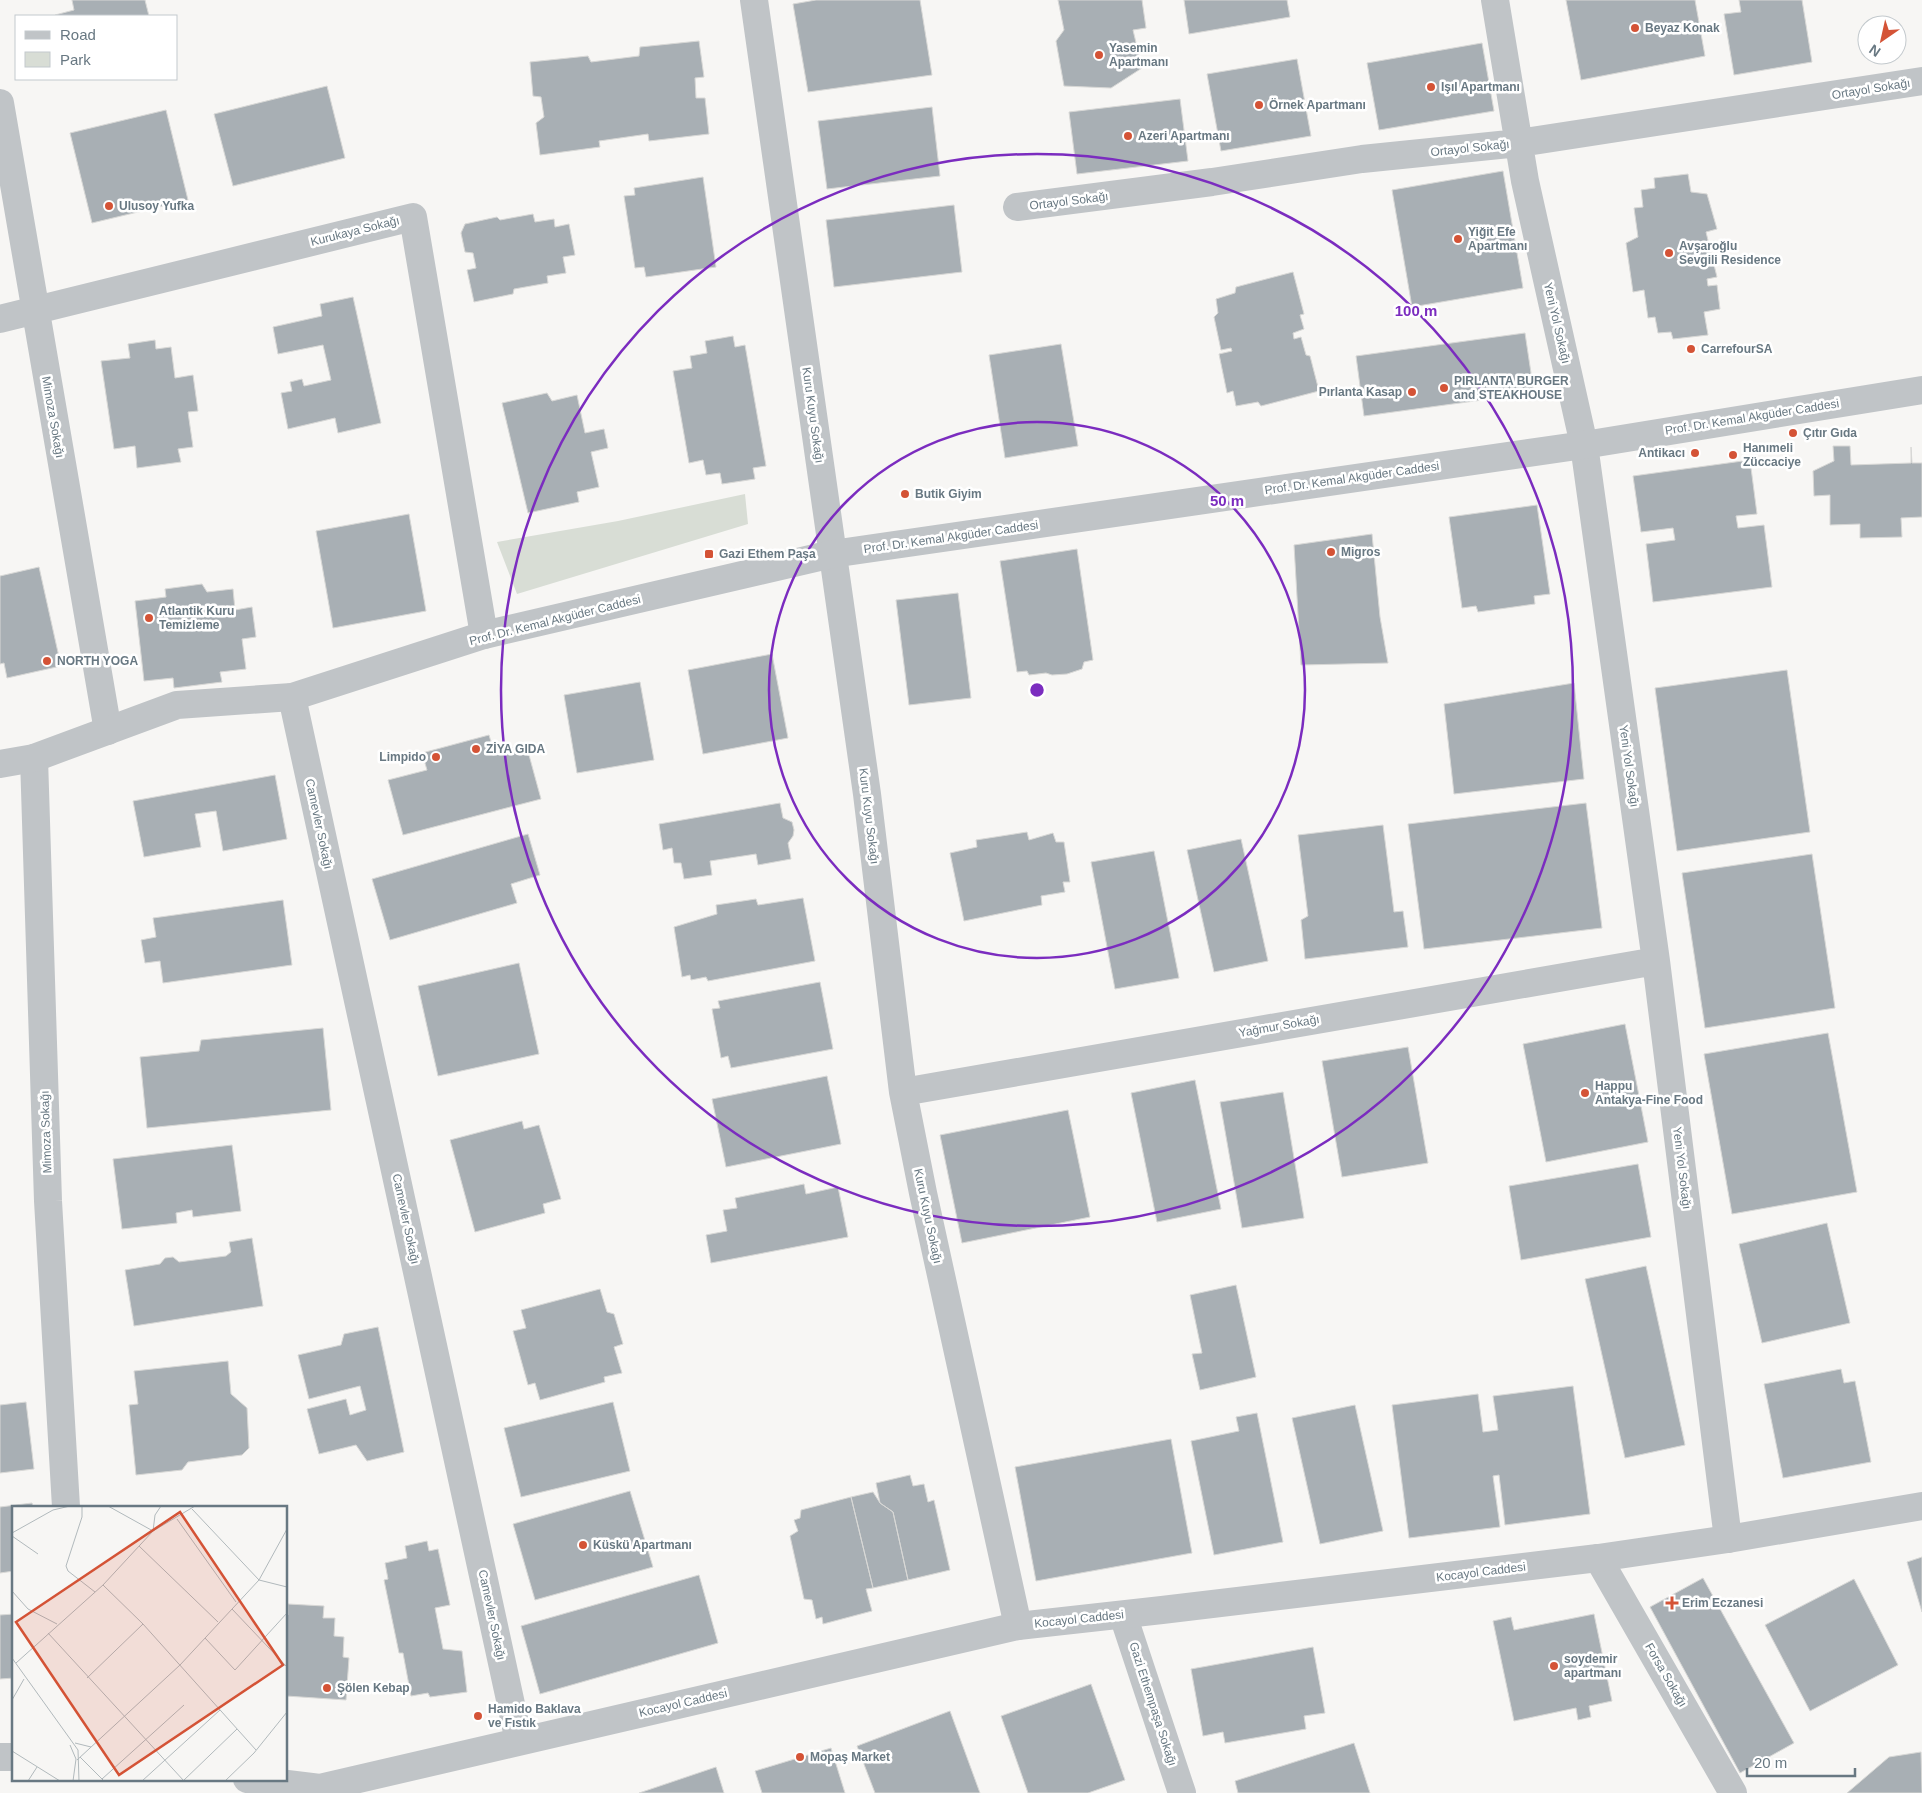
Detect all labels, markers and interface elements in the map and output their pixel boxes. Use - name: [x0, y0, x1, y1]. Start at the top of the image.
- legend: [15, 15, 178, 80]
- north arrow: [1857, 15, 1907, 65]
- place label: Beyaz Konak: [1645, 21, 1720, 35]
- marker: Beyaz Konak: [1629, 22, 1641, 34]
- text: Road: [60, 26, 96, 43]
- place label: Yasemin Apartmanı: [1109, 41, 1168, 69]
- text: N: [1866, 41, 1883, 60]
- marker: Yasemin Apartmanı: [1093, 49, 1105, 61]
- text: Park: [60, 51, 91, 68]
- street label: Ortayol Sokağı: [1831, 76, 1911, 102]
- place label: Işıl Apartmanı: [1441, 80, 1520, 94]
- marker: Işıl Apartmanı: [1425, 81, 1437, 93]
- place label: Örnek Apartmanı: [1269, 97, 1366, 112]
- marker: Örnek Apartmanı: [1253, 99, 1265, 111]
- place label: Azeri Apartmanı: [1138, 129, 1230, 143]
- marker: Azeri Apartmanı: [1122, 130, 1134, 142]
- street label: Ortayol Sokağı: [1430, 137, 1510, 159]
- street label: Ortayol Sokağı: [1029, 189, 1109, 213]
- place label: Ulusoy Yufka: [119, 199, 194, 213]
- marker: Ulusoy Yufka: [103, 200, 115, 212]
- street label: Kurukaya Sokağı: [309, 213, 401, 249]
- place label: Yiğit Efe Apartmanı: [1468, 225, 1527, 253]
- marker: Yiğit Efe Apartmanı: [1452, 233, 1464, 245]
- place label: Avşaroğlu Sevgili Residence: [1679, 239, 1781, 267]
- marker: Avşaroğlu Sevgili Residence: [1663, 247, 1675, 259]
- street label: Yeni Yol Sokağı: [1541, 281, 1573, 365]
- text: 100 m: [1395, 302, 1437, 319]
- place label: CarrefourSA: [1701, 342, 1773, 356]
- marker: CarrefourSA: [1685, 343, 1697, 355]
- street label: Kuru Kuyu Sokağı: [799, 366, 827, 464]
- place label: PIRLANTA BURGER and STEAKHOUSE: [1454, 374, 1569, 402]
- street label: Mimoza Sokağı: [39, 375, 67, 459]
- marker: PIRLANTA BURGER and STEAKHOUSE: [1438, 382, 1450, 394]
- place label: Pırlanta Kasap: [1319, 385, 1402, 399]
- marker: Pırlanta Kasap: [1406, 386, 1418, 398]
- street label: Prof. Dr. Kemal Akgüder Caddesi: [1664, 396, 1840, 438]
- place label: Çıtır Gıda: [1803, 426, 1857, 440]
- marker: Çıtır Gıda: [1787, 427, 1799, 439]
- place label: Hanımeli Züccaciye: [1743, 441, 1801, 469]
- place label: Antikacı: [1638, 446, 1685, 460]
- marker: Antikacı: [1689, 447, 1701, 459]
- marker: Hanımeli Züccaciye: [1727, 449, 1739, 461]
- street label: Prof. Dr. Kemal Akgüder Caddesi: [1264, 459, 1440, 497]
- place label: Butik Giyim: [915, 487, 982, 501]
- marker: Butik Giyim: [899, 488, 911, 500]
- text: 50 m: [1210, 492, 1244, 509]
- street label: Prof. Dr. Kemal Akgüder Caddesi: [863, 518, 1039, 556]
- place label: Migros: [1341, 545, 1381, 559]
- marker: Migros: [1325, 546, 1337, 558]
- place label: Gazi Ethem Paşa: [719, 547, 816, 561]
- marker: Gazi Ethem Paşa: [703, 548, 715, 560]
- street label: Prof. Dr. Kemal Akgüder Caddesi: [468, 592, 642, 648]
- place label: Atlantik Kuru Temizleme: [159, 604, 234, 632]
- marker: Atlantik Kuru Temizleme: [143, 612, 155, 624]
- place label: NORTH YOGA: [57, 654, 138, 668]
- marker: NORTH YOGA: [41, 655, 53, 667]
- centre of rings: [1028, 681, 1046, 699]
- street label: Yeni Yol Sokağı: [1616, 724, 1642, 808]
- place label: ZİYA GIDA: [486, 741, 545, 756]
- marker: ZİYA GIDA: [470, 743, 482, 755]
- place label: Limpido: [379, 750, 426, 764]
- marker: Limpido: [430, 751, 442, 763]
- street label: Kuru Kuyu Sokağı: [856, 767, 882, 865]
- street label: Camevler Sokağı: [303, 778, 335, 870]
- street label: Yağmur Sokağı: [1237, 1012, 1321, 1040]
- place label: Happu Antakya-Fine Food: [1595, 1079, 1703, 1107]
- marker: Happu Antakya-Fine Food: [1579, 1087, 1591, 1099]
- street label: Mimoza Sokağı: [38, 1090, 54, 1174]
- street label: Yeni Yol Sokağı: [1670, 1126, 1694, 1210]
- street label: Kuru Kuyu Sokağı: [911, 1167, 945, 1265]
- street label: Camevler Sokağı: [390, 1173, 422, 1265]
- inset map: [12, 1506, 288, 1780]
- place label: Küskü Apartmanı: [593, 1538, 692, 1552]
- marker: Küskü Apartmanı: [577, 1539, 589, 1551]
- street label: Kocayol Caddesi: [1435, 1560, 1527, 1584]
- street label: Camevler Sokağı: [476, 1569, 508, 1661]
- place label: Erim Eczanesi: [1682, 1596, 1763, 1610]
- marker: Erim Eczanesi: [1666, 1597, 1678, 1609]
- street label: Kocayol Caddesi: [1033, 1607, 1125, 1631]
- street label: Gazi Ethempaşa Sokağı: [1126, 1640, 1180, 1768]
- street label: Forsa Sokağı: [1642, 1641, 1690, 1709]
- place label: soydemir apartmanı: [1564, 1652, 1621, 1680]
- marker: soydemir apartmanı: [1548, 1660, 1560, 1672]
- place label: Şölen Kebap: [337, 1681, 410, 1695]
- marker: Şölen Kebap: [321, 1682, 333, 1694]
- street label: Kocayol Caddesi: [638, 1686, 728, 1720]
- place label: Hamido Baklava ve Fıstık: [488, 1702, 581, 1730]
- marker: Hamido Baklava ve Fıstık: [472, 1710, 484, 1722]
- scale bar: [1747, 1746, 1854, 1778]
- place label: Mopaş Market: [810, 1750, 890, 1764]
- marker: Mopaş Market: [794, 1751, 806, 1763]
- text: 20 m: [1754, 1754, 1787, 1771]

